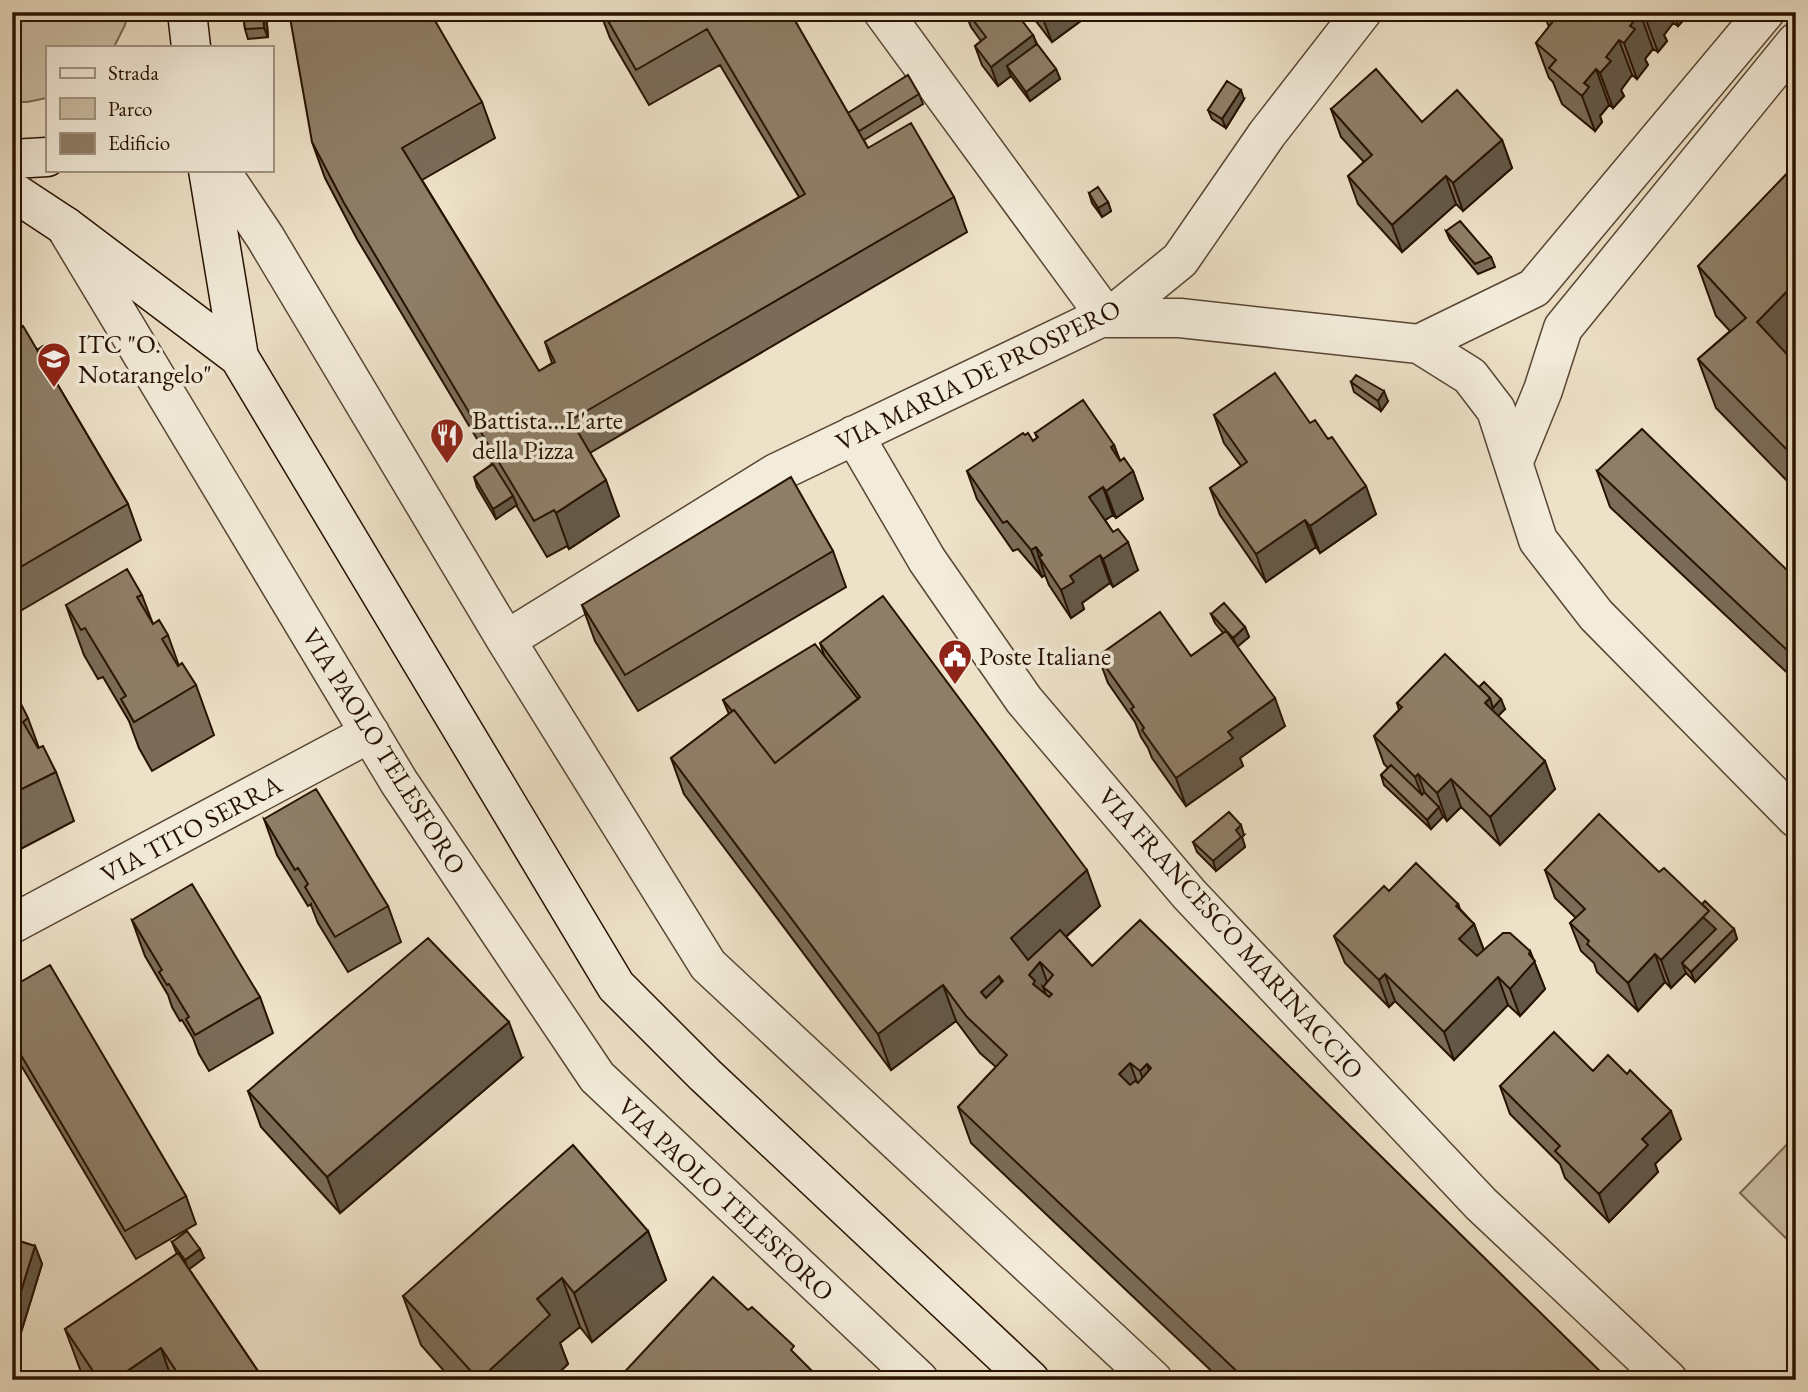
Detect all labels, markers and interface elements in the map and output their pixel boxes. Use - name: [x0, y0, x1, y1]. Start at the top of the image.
- legend: [46, 46, 273, 172]
- text: Strada: [108, 59, 159, 86]
- text: Parco: [108, 95, 152, 122]
- text: Edificio: [108, 129, 170, 156]
- street label: VIA MARIA DE PROSPERO: [830, 291, 1126, 459]
- place label: ITC "O. Notarangelo": [78, 327, 212, 391]
- school or university icon: ITC "O. Notarangelo": [35, 340, 73, 389]
- place label: Battista...L'arte della Pizza: [472, 403, 623, 467]
- restaurant icon: Battista...L'arte della Pizza: [428, 416, 466, 465]
- street label: VIA PAOLO TELESFORO: [294, 621, 474, 881]
- public building icon: Poste Italiane: [936, 637, 974, 686]
- place label: Poste Italiane: [979, 639, 1111, 673]
- street label: VIA TITO SERRA: [94, 766, 288, 891]
- street label: VIA FRANCESCO MARINACCIO: [1091, 780, 1371, 1086]
- street label: VIA PAOLO TELESFORO: [610, 1090, 842, 1308]

